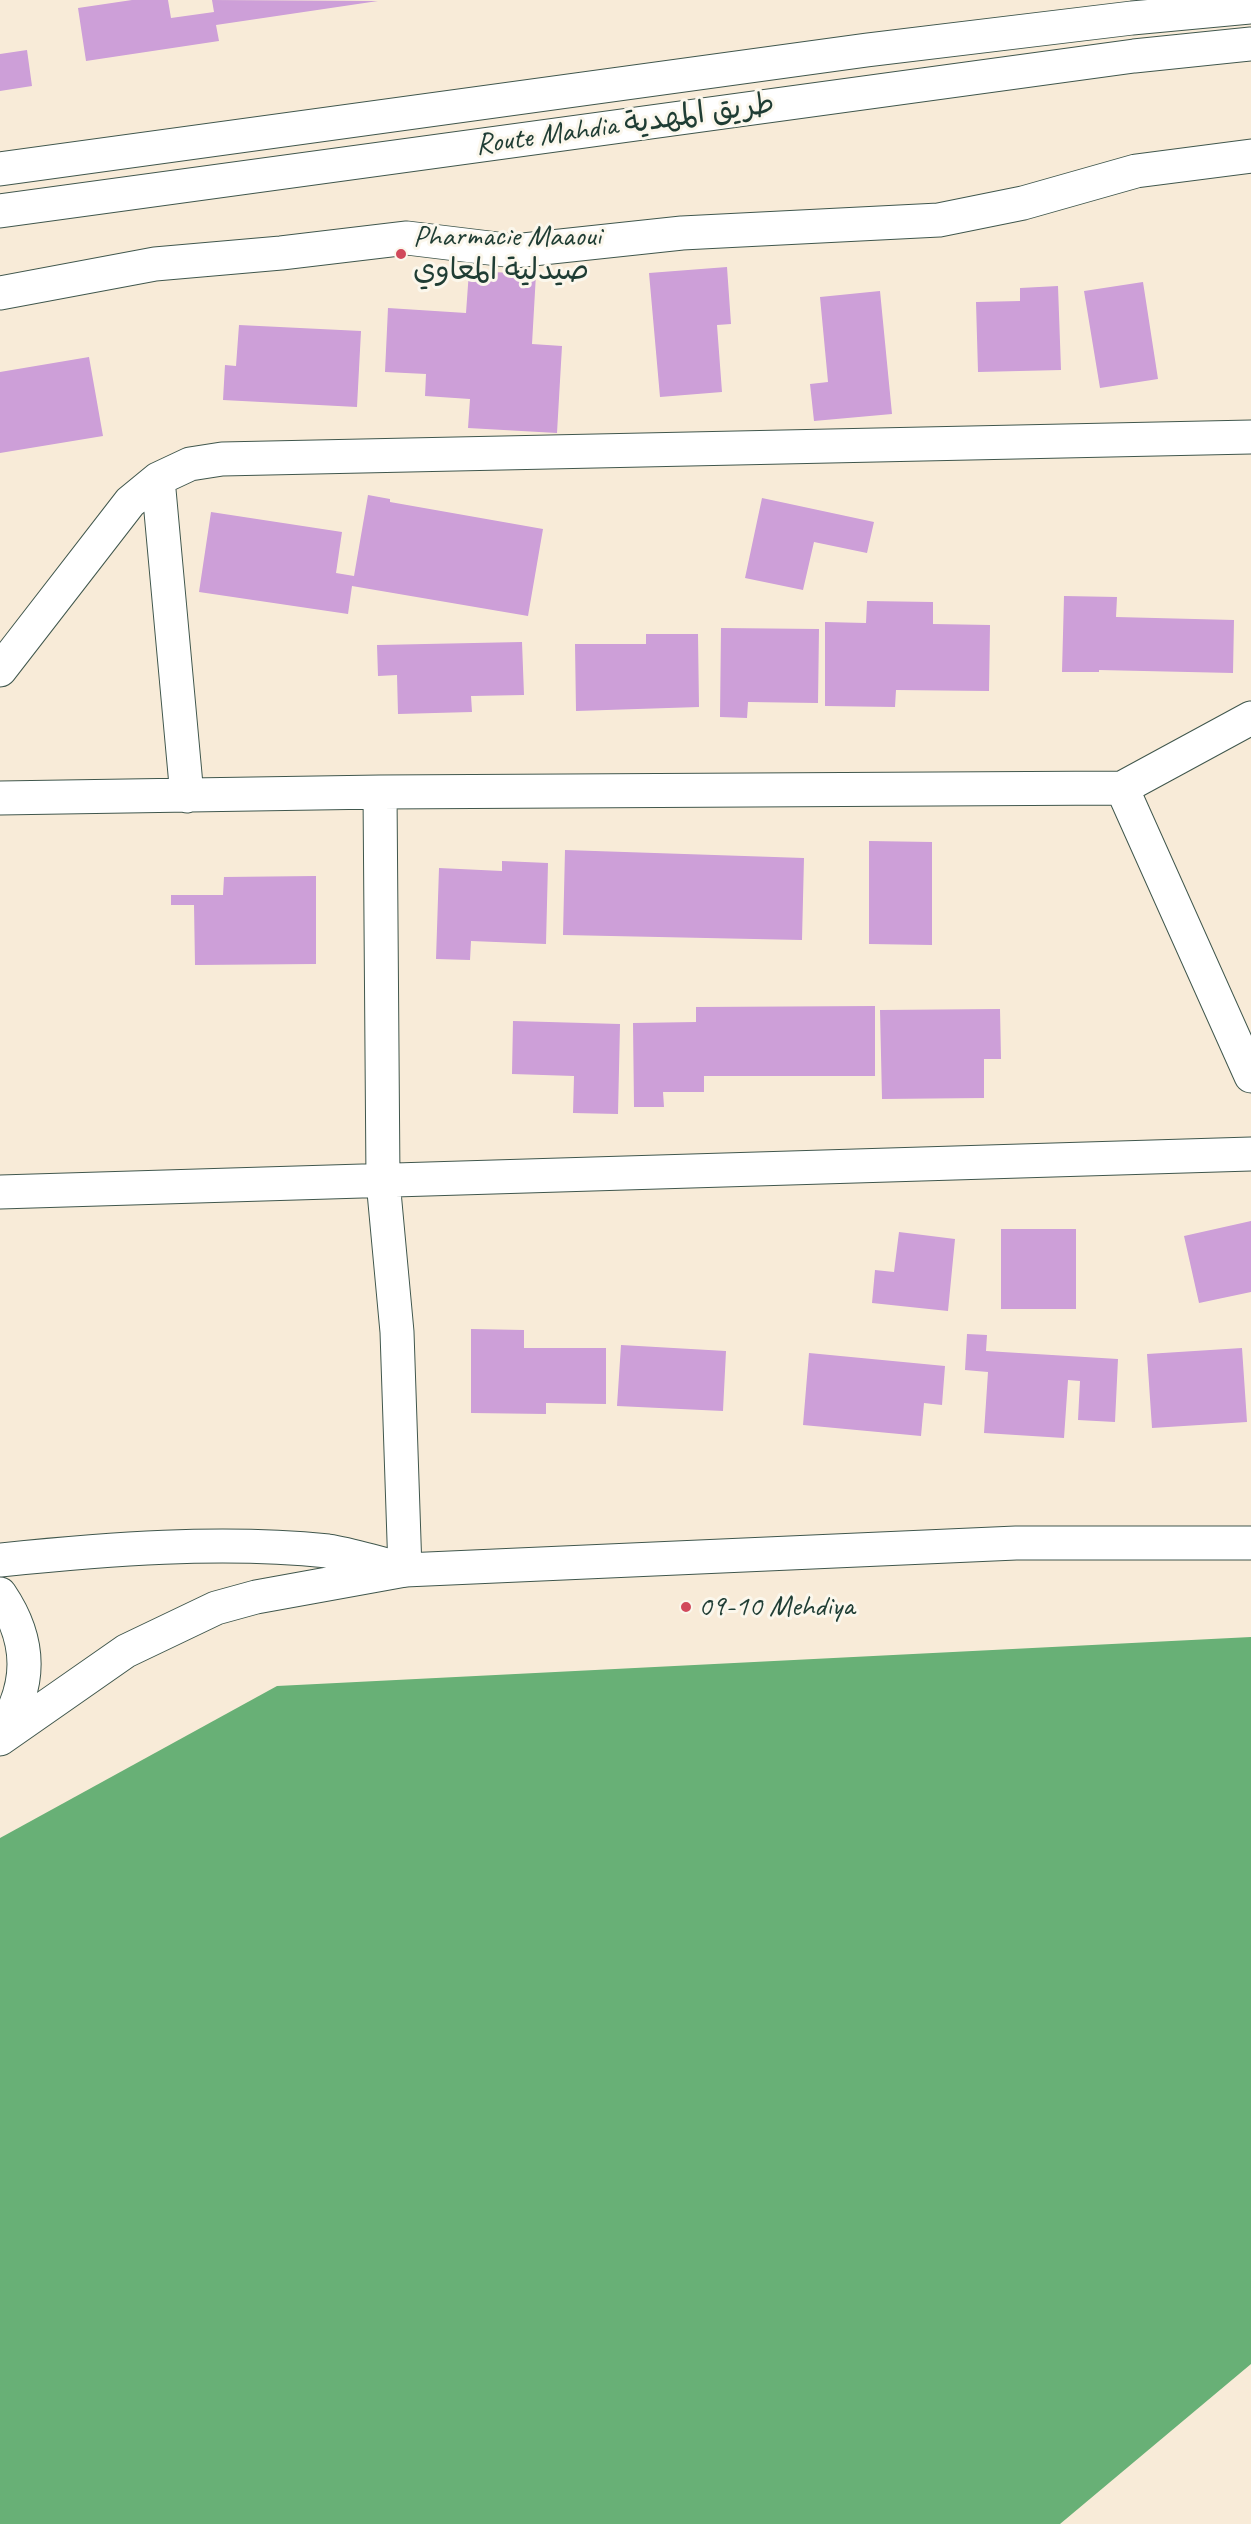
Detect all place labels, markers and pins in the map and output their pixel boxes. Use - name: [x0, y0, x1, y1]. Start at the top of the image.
- place label: Pharmacie Maaoui صيدلية المعاوي: [413, 219, 601, 290]
- marker: Pharmacie Maaoui صيدلية المعاوي: [394, 247, 408, 261]
- place label: 09-10 Mehdiya: [698, 1589, 854, 1625]
- marker: 09-10 Mehdiya: [679, 1600, 693, 1614]

